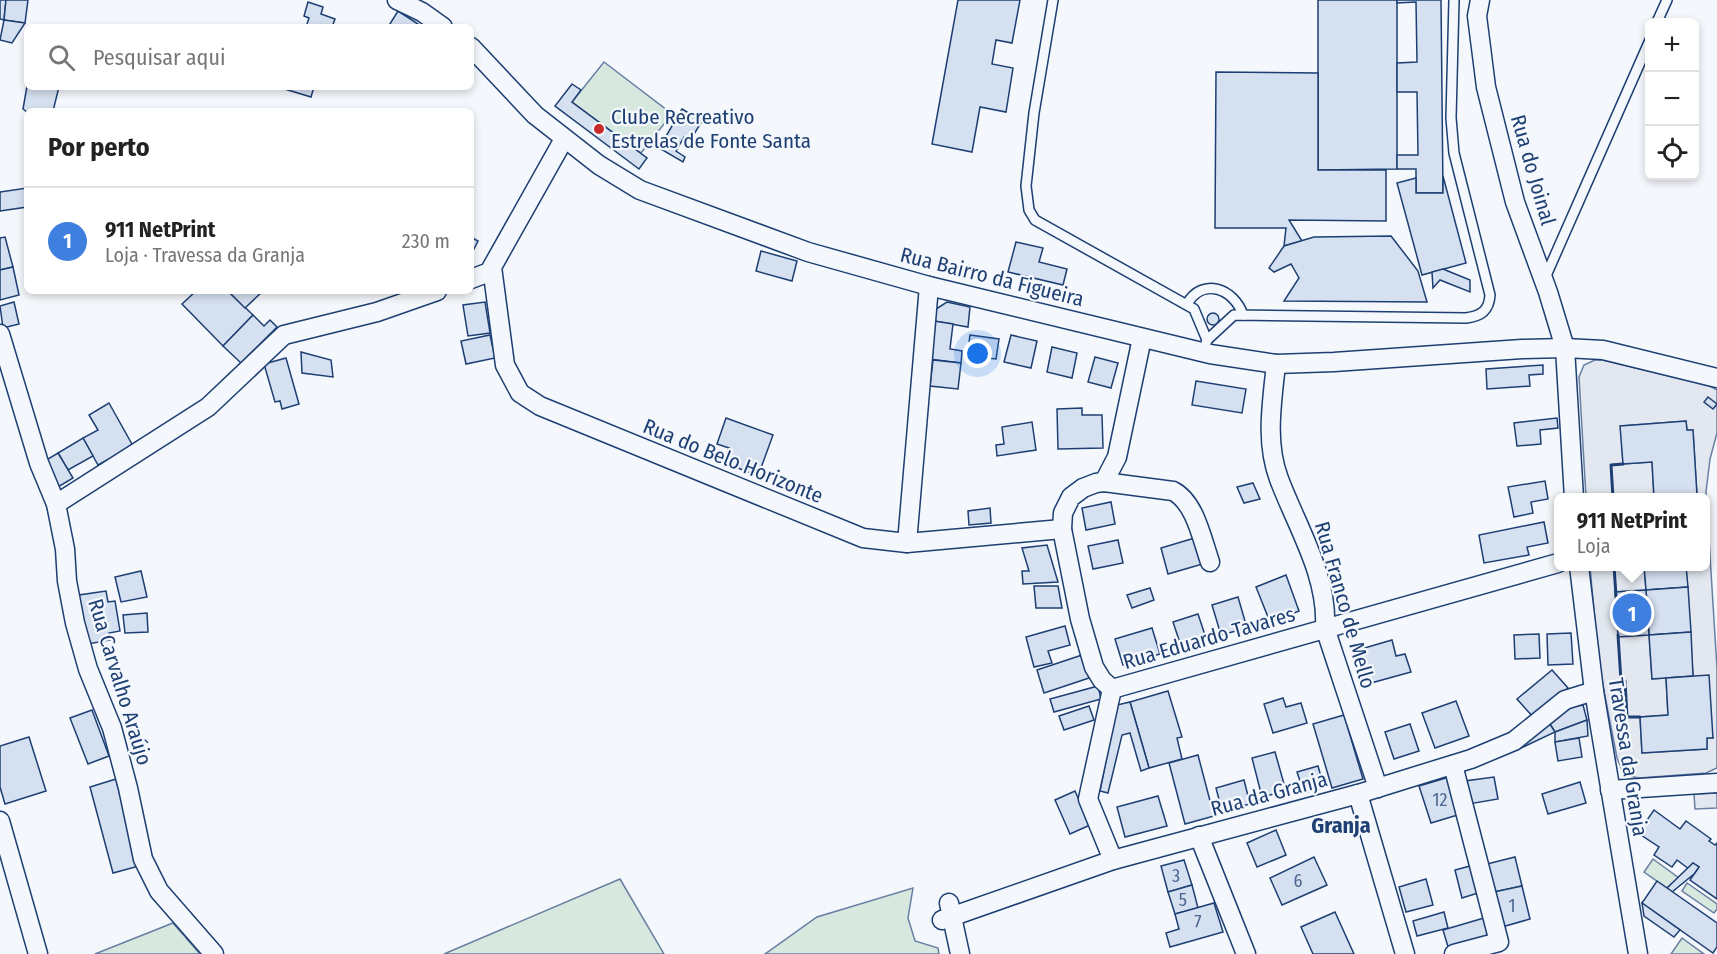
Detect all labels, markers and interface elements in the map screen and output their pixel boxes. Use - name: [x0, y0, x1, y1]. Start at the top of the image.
- map controls: [1645, 18, 1699, 180]
- button: +: [1645, 18, 1699, 72]
- search box: [24, 24, 474, 90]
- icon: search: [45, 41, 78, 74]
- text: Pesquisar aqui: [93, 44, 225, 71]
- button: −: [1645, 72, 1699, 126]
- place label: Clube Recreativo Estrelas de Fonte Santa: [611, 104, 811, 154]
- street label: Rua do Joinal: [1505, 112, 1561, 229]
- marker: Clube Recreativo Estrelas de Fonte Santa: [592, 122, 606, 136]
- button: locate: [1645, 126, 1699, 180]
- text: Por perto: [48, 132, 150, 163]
- text: 911 NetPrint: [105, 216, 215, 243]
- text: 1: [63, 229, 72, 253]
- text: 230 m: [402, 229, 450, 253]
- street label: Rua Bairro da Figueira: [897, 242, 1087, 312]
- text: Loja · Travessa da Granja: [105, 243, 305, 267]
- your location: [963, 339, 992, 368]
- street label: Rua do Belo Horizonte: [639, 413, 827, 509]
- popup: [1554, 493, 1710, 571]
- text: 911 NetPrint: [1577, 507, 1687, 534]
- street label: Rua Franco de Mello: [1309, 518, 1381, 692]
- text: Loja: [1577, 534, 1611, 558]
- pin: 1: [1612, 590, 1652, 636]
- street label: Rua Carvalho Araújo: [82, 596, 158, 768]
- street label: Rua Eduardo Tavares: [1120, 601, 1298, 675]
- street label: Travessa da Granja: [1603, 676, 1653, 838]
- street label: Rua da Granja: [1208, 766, 1330, 822]
- house number: 12: [1433, 789, 1448, 811]
- district label: Granja: [1311, 812, 1371, 839]
- house number: 3: [1172, 865, 1180, 887]
- house number: 6: [1294, 870, 1303, 892]
- house number: 5: [1179, 889, 1187, 911]
- house number: 1: [1508, 895, 1516, 917]
- house number: 7: [1194, 911, 1202, 933]

